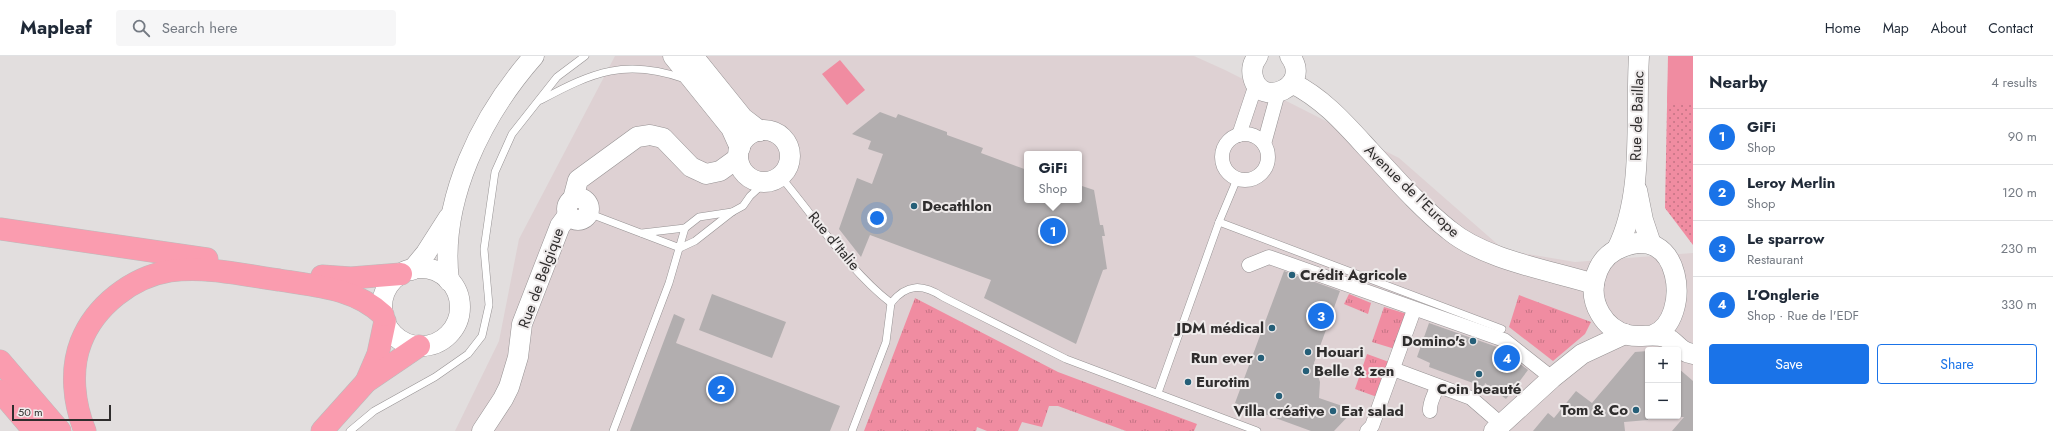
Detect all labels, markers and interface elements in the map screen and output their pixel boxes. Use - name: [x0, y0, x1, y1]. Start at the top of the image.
- search box: [116, 10, 396, 46]
- text: Mapleaf: [20, 14, 92, 41]
- icon: search: [130, 17, 152, 39]
- text: Search here: [162, 17, 238, 39]
- text: Home: [1825, 18, 1861, 38]
- text: Map: [1883, 18, 1909, 38]
- text: About: [1931, 18, 1966, 38]
- text: Contact: [1988, 18, 2033, 38]
- text: Nearby: [1709, 70, 1767, 94]
- street label: Rue de Baillac: [1624, 71, 1650, 161]
- text: 4 results: [1991, 73, 2037, 92]
- text: GiFi: [1747, 116, 1776, 138]
- text: 1: [1719, 127, 1725, 146]
- text: 90 m: [2008, 127, 2037, 146]
- text: Shop: [1747, 138, 1775, 157]
- street label: Avenue de l'Europe: [1359, 140, 1465, 243]
- popup: [1024, 151, 1082, 203]
- text: GiFi: [1039, 157, 1067, 179]
- text: Leroy Merlin: [1747, 172, 1835, 194]
- text: Shop: [1039, 179, 1067, 198]
- text: 2: [1718, 183, 1726, 202]
- text: 120 m: [2002, 183, 2037, 202]
- text: Shop: [1747, 194, 1775, 213]
- place label: Decathlon: [922, 195, 992, 217]
- marker: Decathlon: [909, 201, 919, 211]
- street label: Rue d'Italie: [803, 207, 865, 275]
- your location: [867, 208, 887, 228]
- pin: 1: [1040, 216, 1066, 246]
- street label: Rue de Belgique: [513, 224, 569, 331]
- text: Le sparrow: [1747, 228, 1824, 250]
- text: 3: [1718, 239, 1726, 258]
- text: 230 m: [2001, 239, 2037, 258]
- text: Restaurant: [1747, 250, 1803, 269]
- place label: Crédit Agricole: [1300, 264, 1408, 286]
- marker: Crédit Agricole: [1287, 270, 1297, 280]
- text: L'Onglerie: [1747, 284, 1819, 306]
- text: 4: [1717, 295, 1727, 314]
- text: 330 m: [2001, 295, 2037, 314]
- pin: 3: [1308, 301, 1334, 331]
- text: Shop · Rue de l'EDF: [1747, 306, 1859, 325]
- place label: JDM médical: [1173, 317, 1264, 339]
- marker: JDM médical: [1267, 323, 1277, 333]
- place label: Domino's: [1402, 330, 1465, 352]
- marker: Domino's: [1468, 336, 1478, 346]
- place label: Houari: [1316, 341, 1364, 363]
- pin: 4: [1494, 343, 1520, 373]
- button: Save: [1709, 344, 1869, 384]
- button: Share: [1877, 344, 2037, 384]
- place label: Run ever: [1191, 347, 1254, 369]
- marker: Houari: [1303, 347, 1313, 357]
- map controls: [1645, 347, 1681, 419]
- button: +: [1645, 347, 1681, 383]
- marker: Run ever: [1256, 353, 1266, 363]
- place label: Belle & zen: [1314, 360, 1394, 382]
- marker: Belle & zen: [1301, 366, 1311, 376]
- marker: Coin beauté: [1474, 369, 1484, 379]
- place label: Eurotim: [1196, 371, 1250, 393]
- pin: 2: [708, 374, 734, 404]
- marker: Eurotim: [1183, 377, 1193, 387]
- place label: Coin beauté: [1437, 378, 1522, 400]
- button: −: [1645, 383, 1681, 419]
- marker: Villa créative: [1274, 391, 1284, 401]
- place label: Tom & Co: [1560, 399, 1628, 421]
- place label: Villa créative: [1232, 400, 1325, 422]
- place label: Eat salad: [1341, 400, 1404, 422]
- scale bar: [12, 403, 111, 422]
- text: 50 m: [18, 404, 43, 420]
- marker: Tom & Co: [1631, 405, 1641, 415]
- marker: Eat salad: [1328, 406, 1338, 416]

